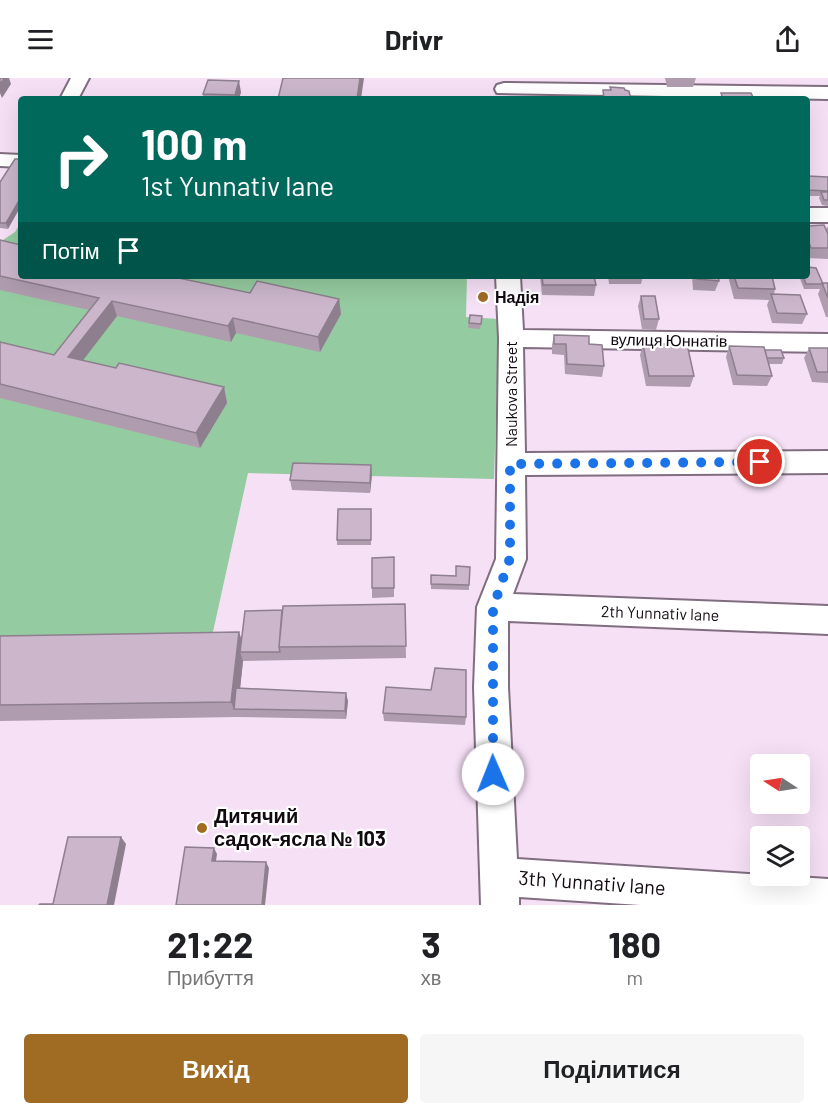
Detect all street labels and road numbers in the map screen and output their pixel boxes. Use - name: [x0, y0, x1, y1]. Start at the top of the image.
- street label: вулиця Юннатів: [610, 329, 728, 350]
- street label: Naukova Street: [501, 341, 520, 447]
- street label: 2th Yunnativ lane: [601, 601, 720, 624]
- street label: 3th Yunnativ lane: [518, 865, 667, 899]

